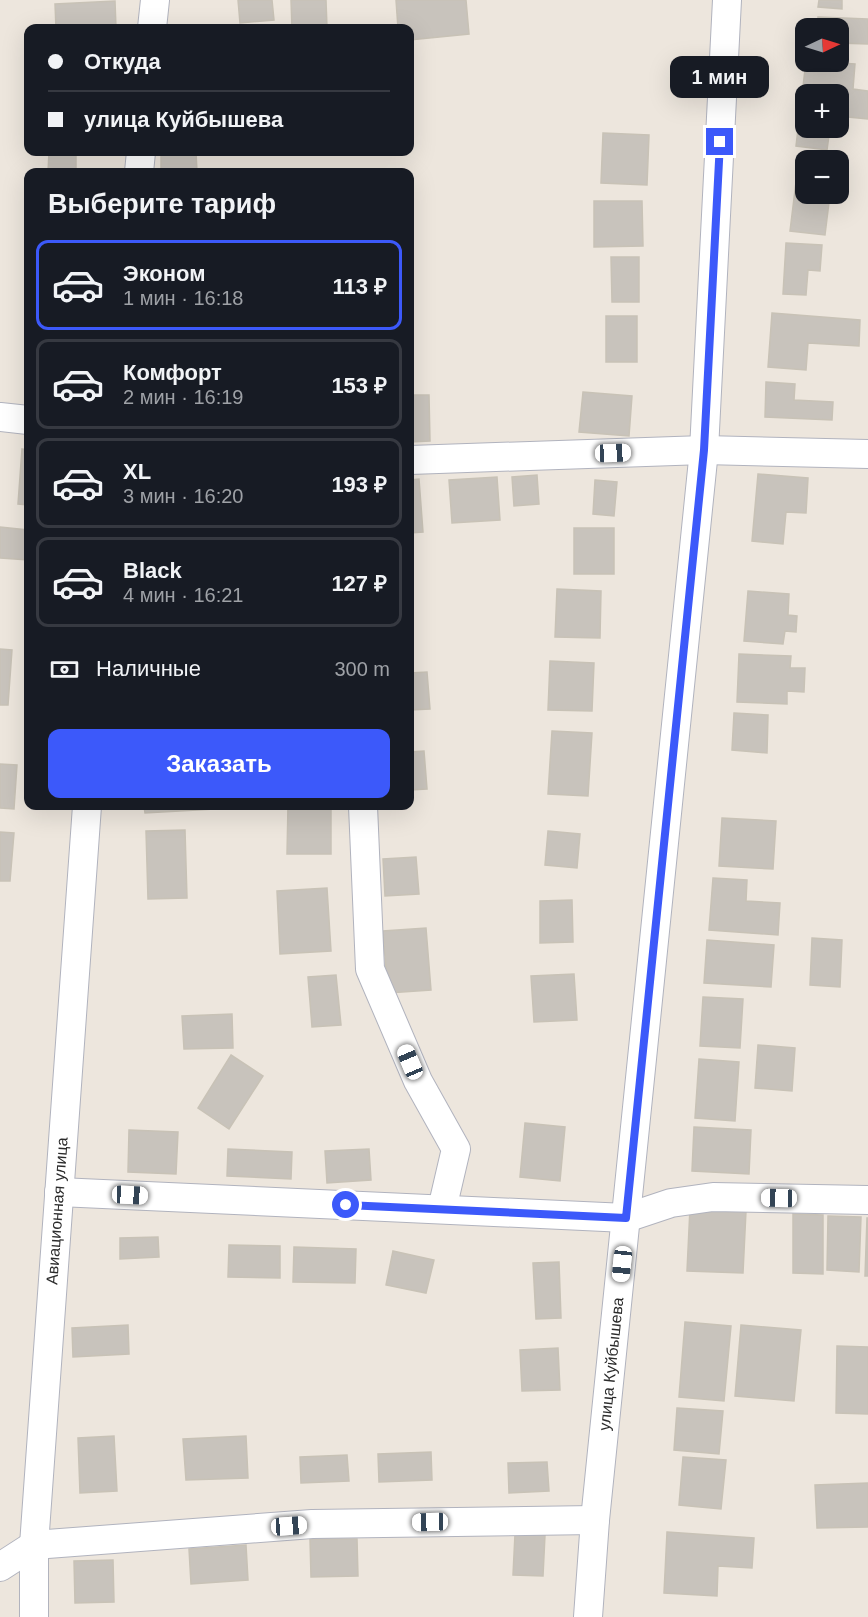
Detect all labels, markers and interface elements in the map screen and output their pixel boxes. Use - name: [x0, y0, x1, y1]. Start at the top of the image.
- north arrow: [795, 18, 849, 72]
- map controls: [795, 18, 849, 204]
- text: Откуда: [84, 49, 161, 74]
- callout: 1 мин: [670, 55, 770, 97]
- text: 1 мин: [692, 66, 747, 88]
- button: +: [795, 84, 849, 138]
- text: улица Куйбышева: [84, 107, 283, 132]
- route end: [706, 128, 733, 155]
- button: −: [795, 150, 849, 204]
- text: Выберите тариф: [48, 189, 276, 219]
- icon: car: [51, 258, 105, 312]
- text: Эконом: [123, 261, 206, 286]
- text: 113 ₽: [333, 274, 387, 299]
- text: 1 мин · 16:18: [123, 287, 243, 309]
- icon: car: [51, 357, 105, 411]
- text: Комфорт: [123, 360, 222, 385]
- text: 153 ₽: [331, 373, 387, 398]
- text: 2 мин · 16:19: [123, 386, 243, 408]
- car: [595, 443, 631, 463]
- icon: car: [51, 456, 105, 510]
- text: XL: [123, 459, 151, 484]
- text: 193 ₽: [331, 472, 387, 497]
- text: 3 мин · 16:20: [123, 485, 243, 507]
- icon: car: [51, 555, 105, 609]
- text: Black: [123, 558, 182, 583]
- text: 127 ₽: [331, 571, 387, 596]
- text: 4 мин · 16:21: [123, 584, 243, 606]
- icon: cash: [48, 653, 81, 686]
- text: Наличные: [96, 656, 201, 681]
- text: 300 m: [334, 658, 390, 680]
- button: Заказать: [48, 729, 390, 798]
- car: [395, 1042, 425, 1082]
- street label: Авиационная улица: [43, 1137, 71, 1285]
- car: [112, 1185, 148, 1205]
- car: [761, 1189, 797, 1207]
- route start: [332, 1191, 359, 1218]
- car: [611, 1245, 633, 1283]
- street label: улица Куйбышева: [596, 1296, 626, 1432]
- car: [412, 1513, 448, 1531]
- car: [270, 1516, 308, 1536]

